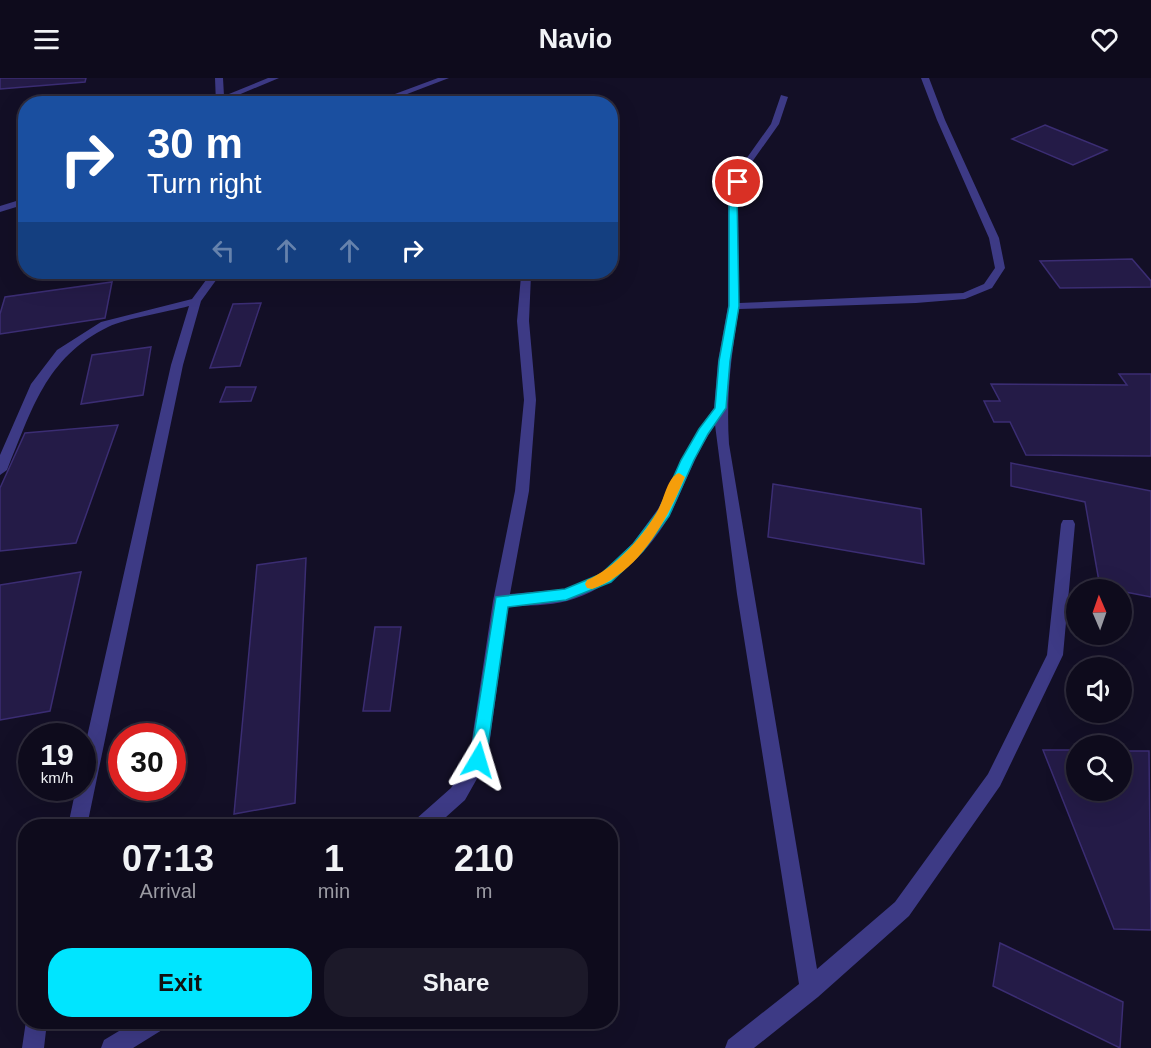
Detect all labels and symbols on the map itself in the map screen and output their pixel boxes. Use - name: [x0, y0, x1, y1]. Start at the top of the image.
- pin: [712, 156, 763, 207]
- north arrow: [1066, 579, 1132, 645]
- speed limit sign: 30: [108, 723, 186, 801]
- position arrow: [446, 728, 510, 792]

